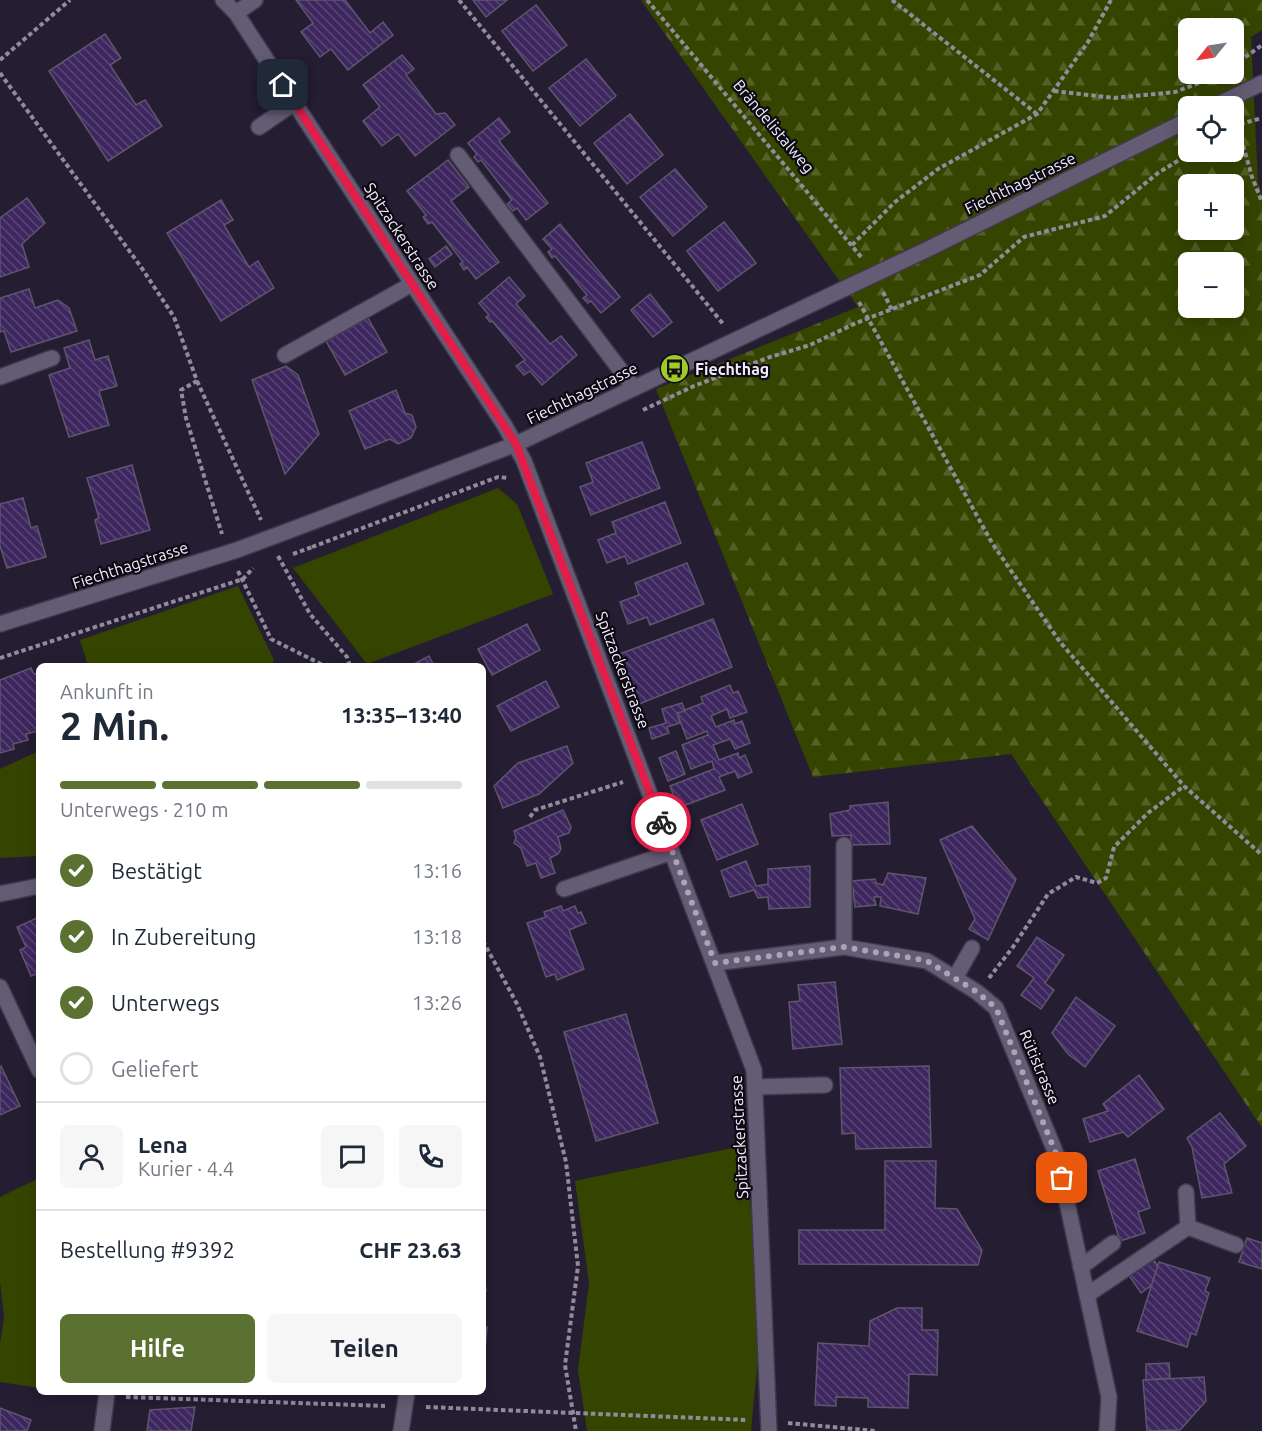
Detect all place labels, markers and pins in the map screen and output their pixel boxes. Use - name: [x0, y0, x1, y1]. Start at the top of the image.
- pin: [257, 59, 308, 110]
- bus stop icon: Fiechthag: [658, 353, 690, 385]
- place label: Fiechthag: [695, 360, 769, 378]
- pin: [1036, 1152, 1087, 1203]

